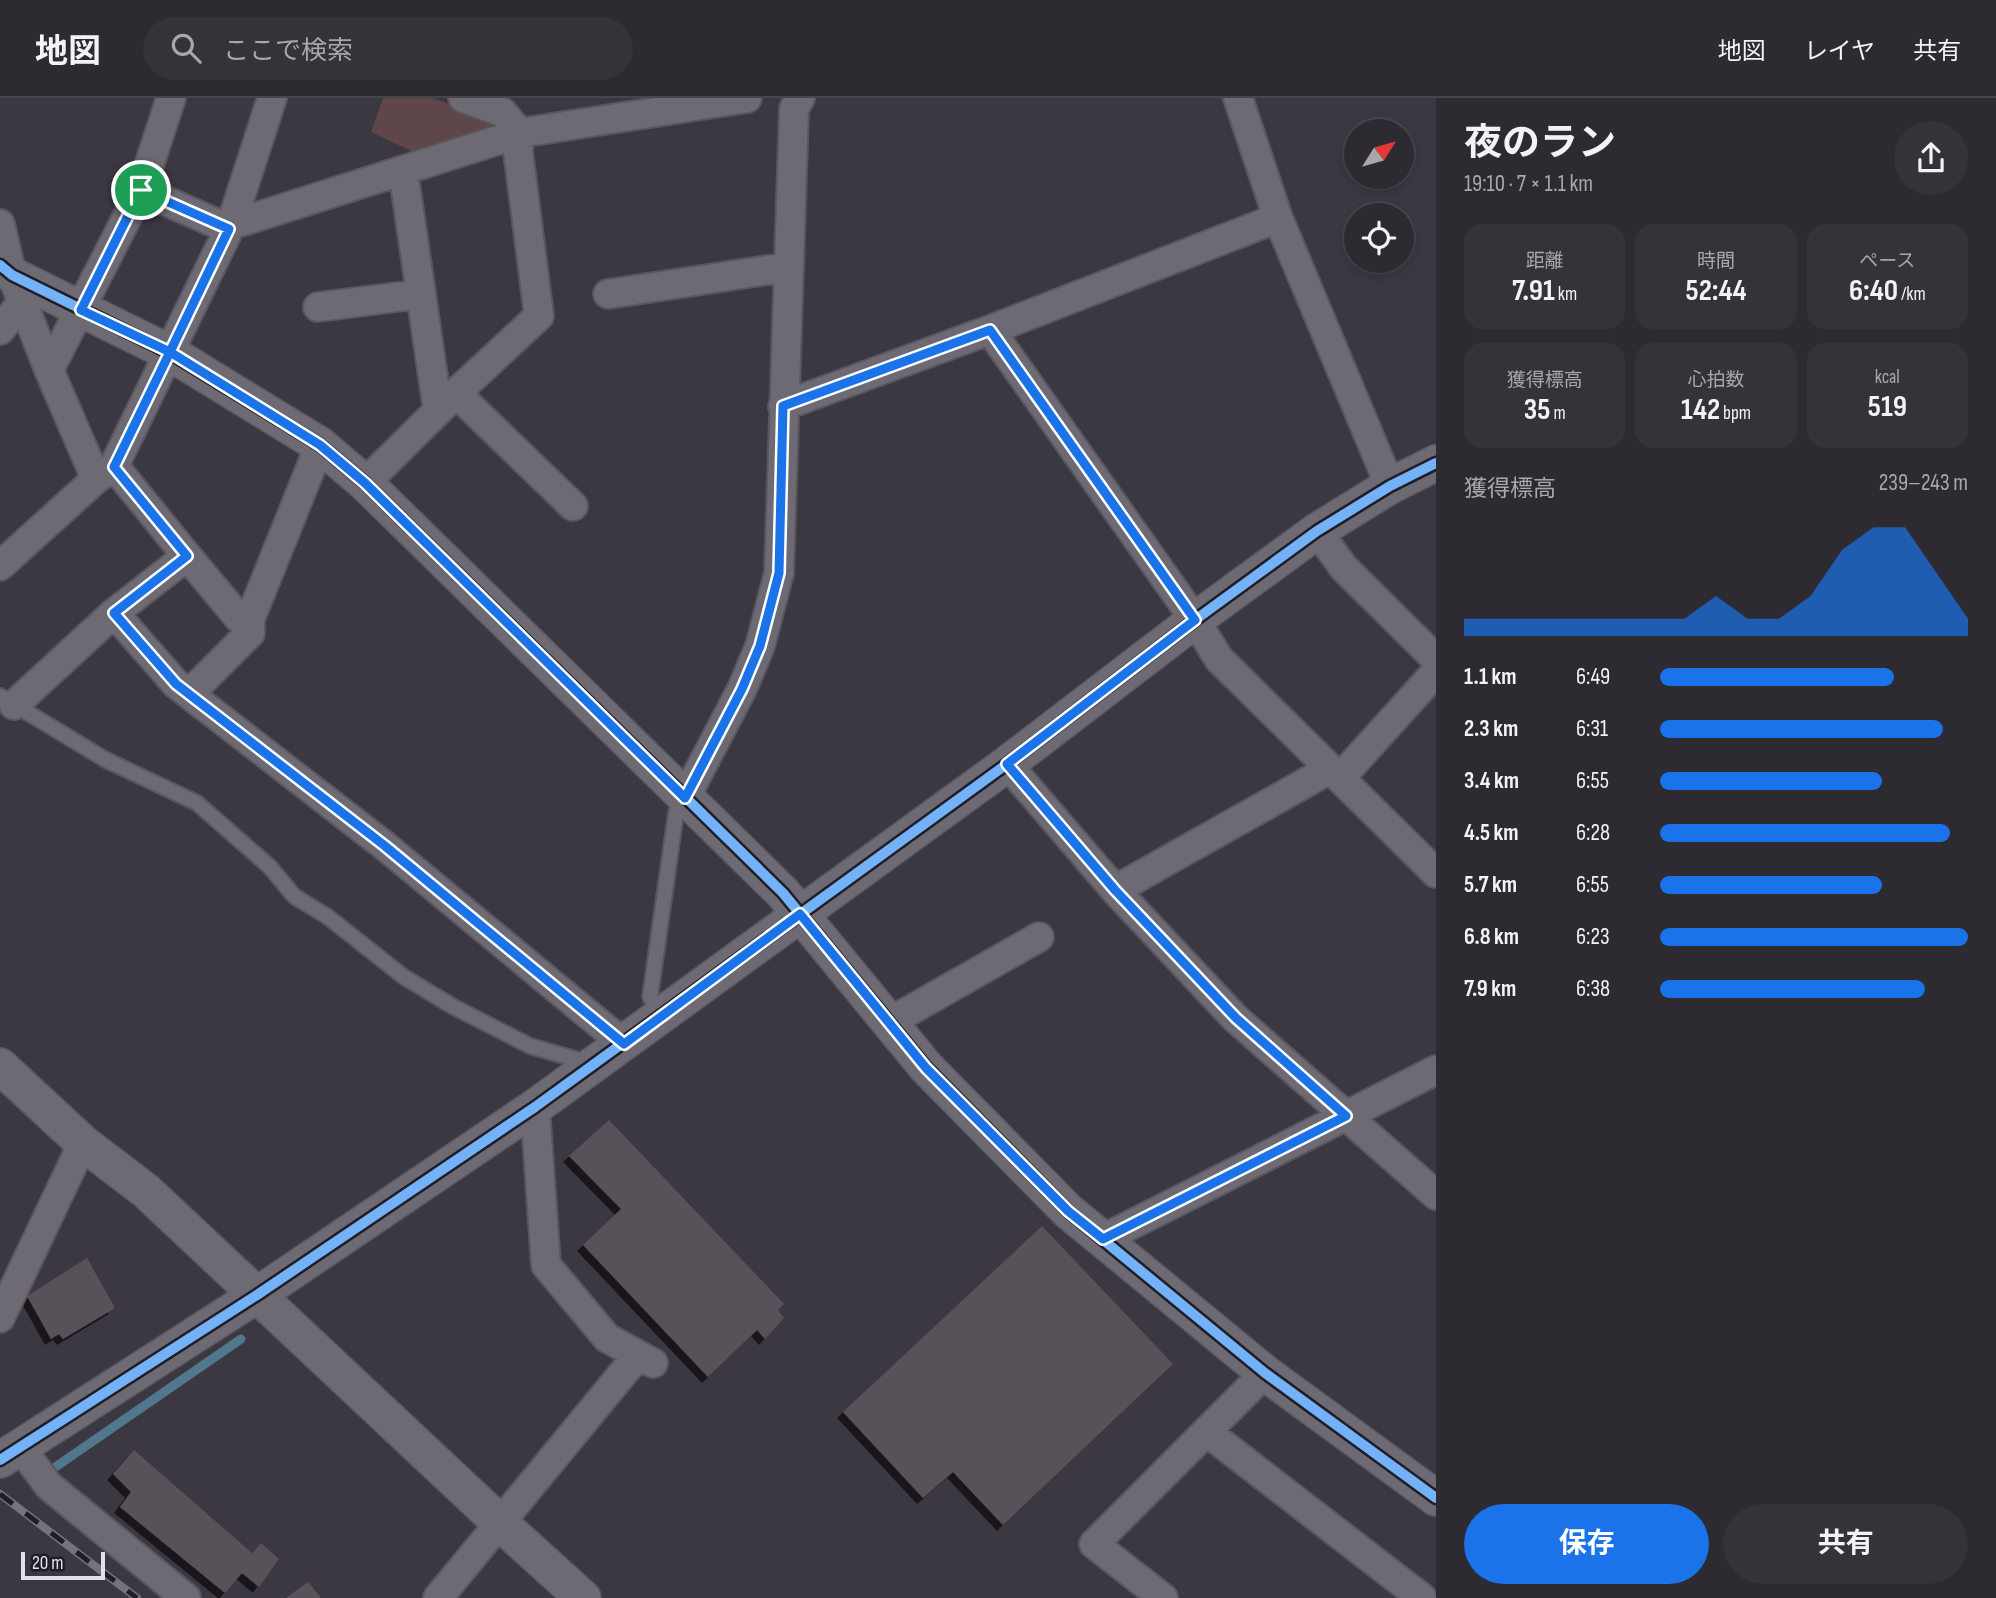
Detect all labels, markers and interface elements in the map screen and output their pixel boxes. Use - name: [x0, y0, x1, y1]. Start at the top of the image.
- search box: [143, 17, 633, 80]
- icon: search: [167, 29, 205, 67]
- text: 地図: [35, 32, 101, 72]
- text: ここで検索: [223, 36, 353, 67]
- text: 地図: [1718, 37, 1766, 66]
- text: レイヤ: [1804, 37, 1875, 66]
- text: 共有: [1913, 37, 1961, 66]
- north arrow: [1344, 119, 1414, 189]
- map controls: [1344, 119, 1414, 273]
- text: 夜のラン: [1464, 121, 1616, 166]
- button: share: [1894, 121, 1968, 195]
- pin: [111, 160, 171, 220]
- text: 19:10 · 7 × 1.1 km: [1464, 170, 1593, 198]
- icon: arrive: [122, 171, 160, 209]
- button: locate: [1344, 203, 1414, 273]
- text: 距離: [1526, 250, 1564, 273]
- text: 時間: [1697, 250, 1735, 273]
- text: ペース: [1859, 250, 1915, 273]
- text: 7.91: [1512, 273, 1555, 309]
- text: 52:44: [1685, 273, 1747, 309]
- text: 6:40: [1849, 273, 1898, 309]
- text: km: [1555, 283, 1577, 306]
- text: /km: [1898, 283, 1926, 306]
- text: kcal: [1875, 366, 1900, 389]
- text: 獲得標高: [1507, 369, 1583, 392]
- text: 心拍数: [1687, 369, 1745, 392]
- text: 519: [1868, 389, 1907, 425]
- text: 35: [1524, 392, 1550, 428]
- text: 142: [1681, 392, 1720, 428]
- text: m: [1550, 402, 1566, 425]
- text: bpm: [1720, 402, 1751, 425]
- text: 239–243 m: [1879, 469, 1968, 497]
- text: 獲得標高: [1464, 475, 1556, 503]
- text: 1.1 km: [1464, 663, 1517, 691]
- text: 6:49: [1576, 663, 1610, 691]
- text: 2.3 km: [1464, 715, 1518, 743]
- text: 6:31: [1576, 715, 1608, 743]
- text: 3.4 km: [1464, 767, 1519, 795]
- text: 6:55: [1576, 767, 1609, 795]
- text: 4.5 km: [1464, 819, 1519, 847]
- text: 6:28: [1576, 819, 1610, 847]
- text: 5.7 km: [1464, 871, 1517, 899]
- text: 6:55: [1576, 871, 1609, 899]
- text: 6.8 km: [1464, 923, 1519, 951]
- text: 6:23: [1576, 923, 1610, 951]
- text: 7.9 km: [1464, 975, 1516, 1003]
- text: 6:38: [1576, 975, 1610, 1003]
- button: 保存: [1464, 1504, 1709, 1584]
- button: 共有: [1723, 1504, 1968, 1584]
- scale bar: [21, 1549, 105, 1581]
- text: 20 m: [32, 1552, 64, 1575]

